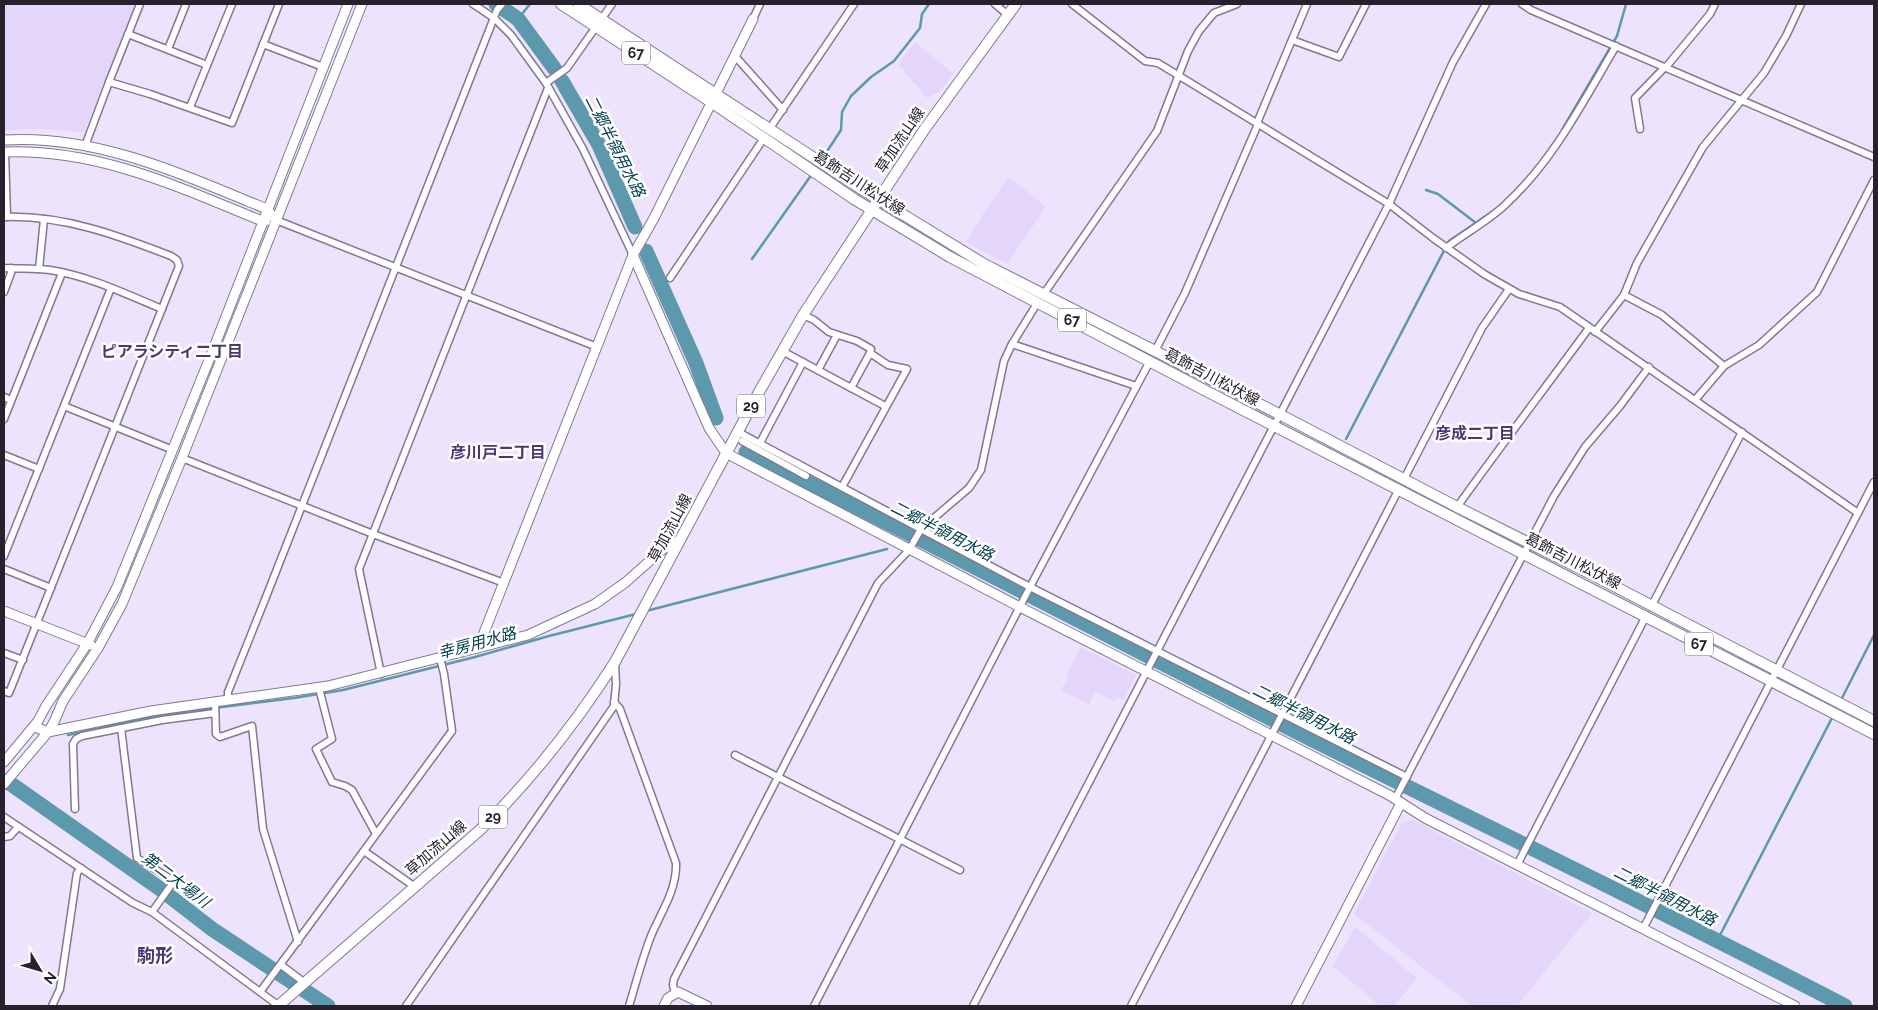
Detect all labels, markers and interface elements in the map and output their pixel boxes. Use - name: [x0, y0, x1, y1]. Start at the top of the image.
- road number: 67: [622, 42, 650, 64]
- water label: 二郷半領用水路: [581, 92, 650, 202]
- street label: 草加流山線: [872, 104, 928, 176]
- street label: 葛飾吉川松伏線: [810, 147, 908, 219]
- road number: 67: [1058, 308, 1086, 332]
- district label: ピアラシティ二丁目: [101, 342, 243, 361]
- street label: 葛飾吉川松伏線: [1161, 344, 1263, 410]
- road number: 29: [737, 394, 765, 418]
- district label: 彦成二丁目: [1435, 424, 1515, 443]
- district label: 彦川戸二丁目: [450, 443, 546, 462]
- street label: 草加流山線: [644, 491, 696, 565]
- water label: 二郷半領用水路: [888, 497, 998, 566]
- street label: 葛飾吉川松伏線: [1522, 529, 1624, 593]
- water label: 幸房用水路: [436, 623, 520, 663]
- road number: 67: [1685, 633, 1713, 656]
- water label: 二郷半領用水路: [1250, 680, 1360, 749]
- road number: 29: [479, 806, 507, 829]
- street label: 草加流山線: [402, 817, 470, 879]
- water label: 第二大場川: [138, 848, 215, 913]
- water label: 二郷半領用水路: [1611, 862, 1721, 931]
- north arrow: [15, 945, 65, 995]
- district label: 駒形: [137, 945, 173, 966]
- text: N: [41, 969, 60, 987]

